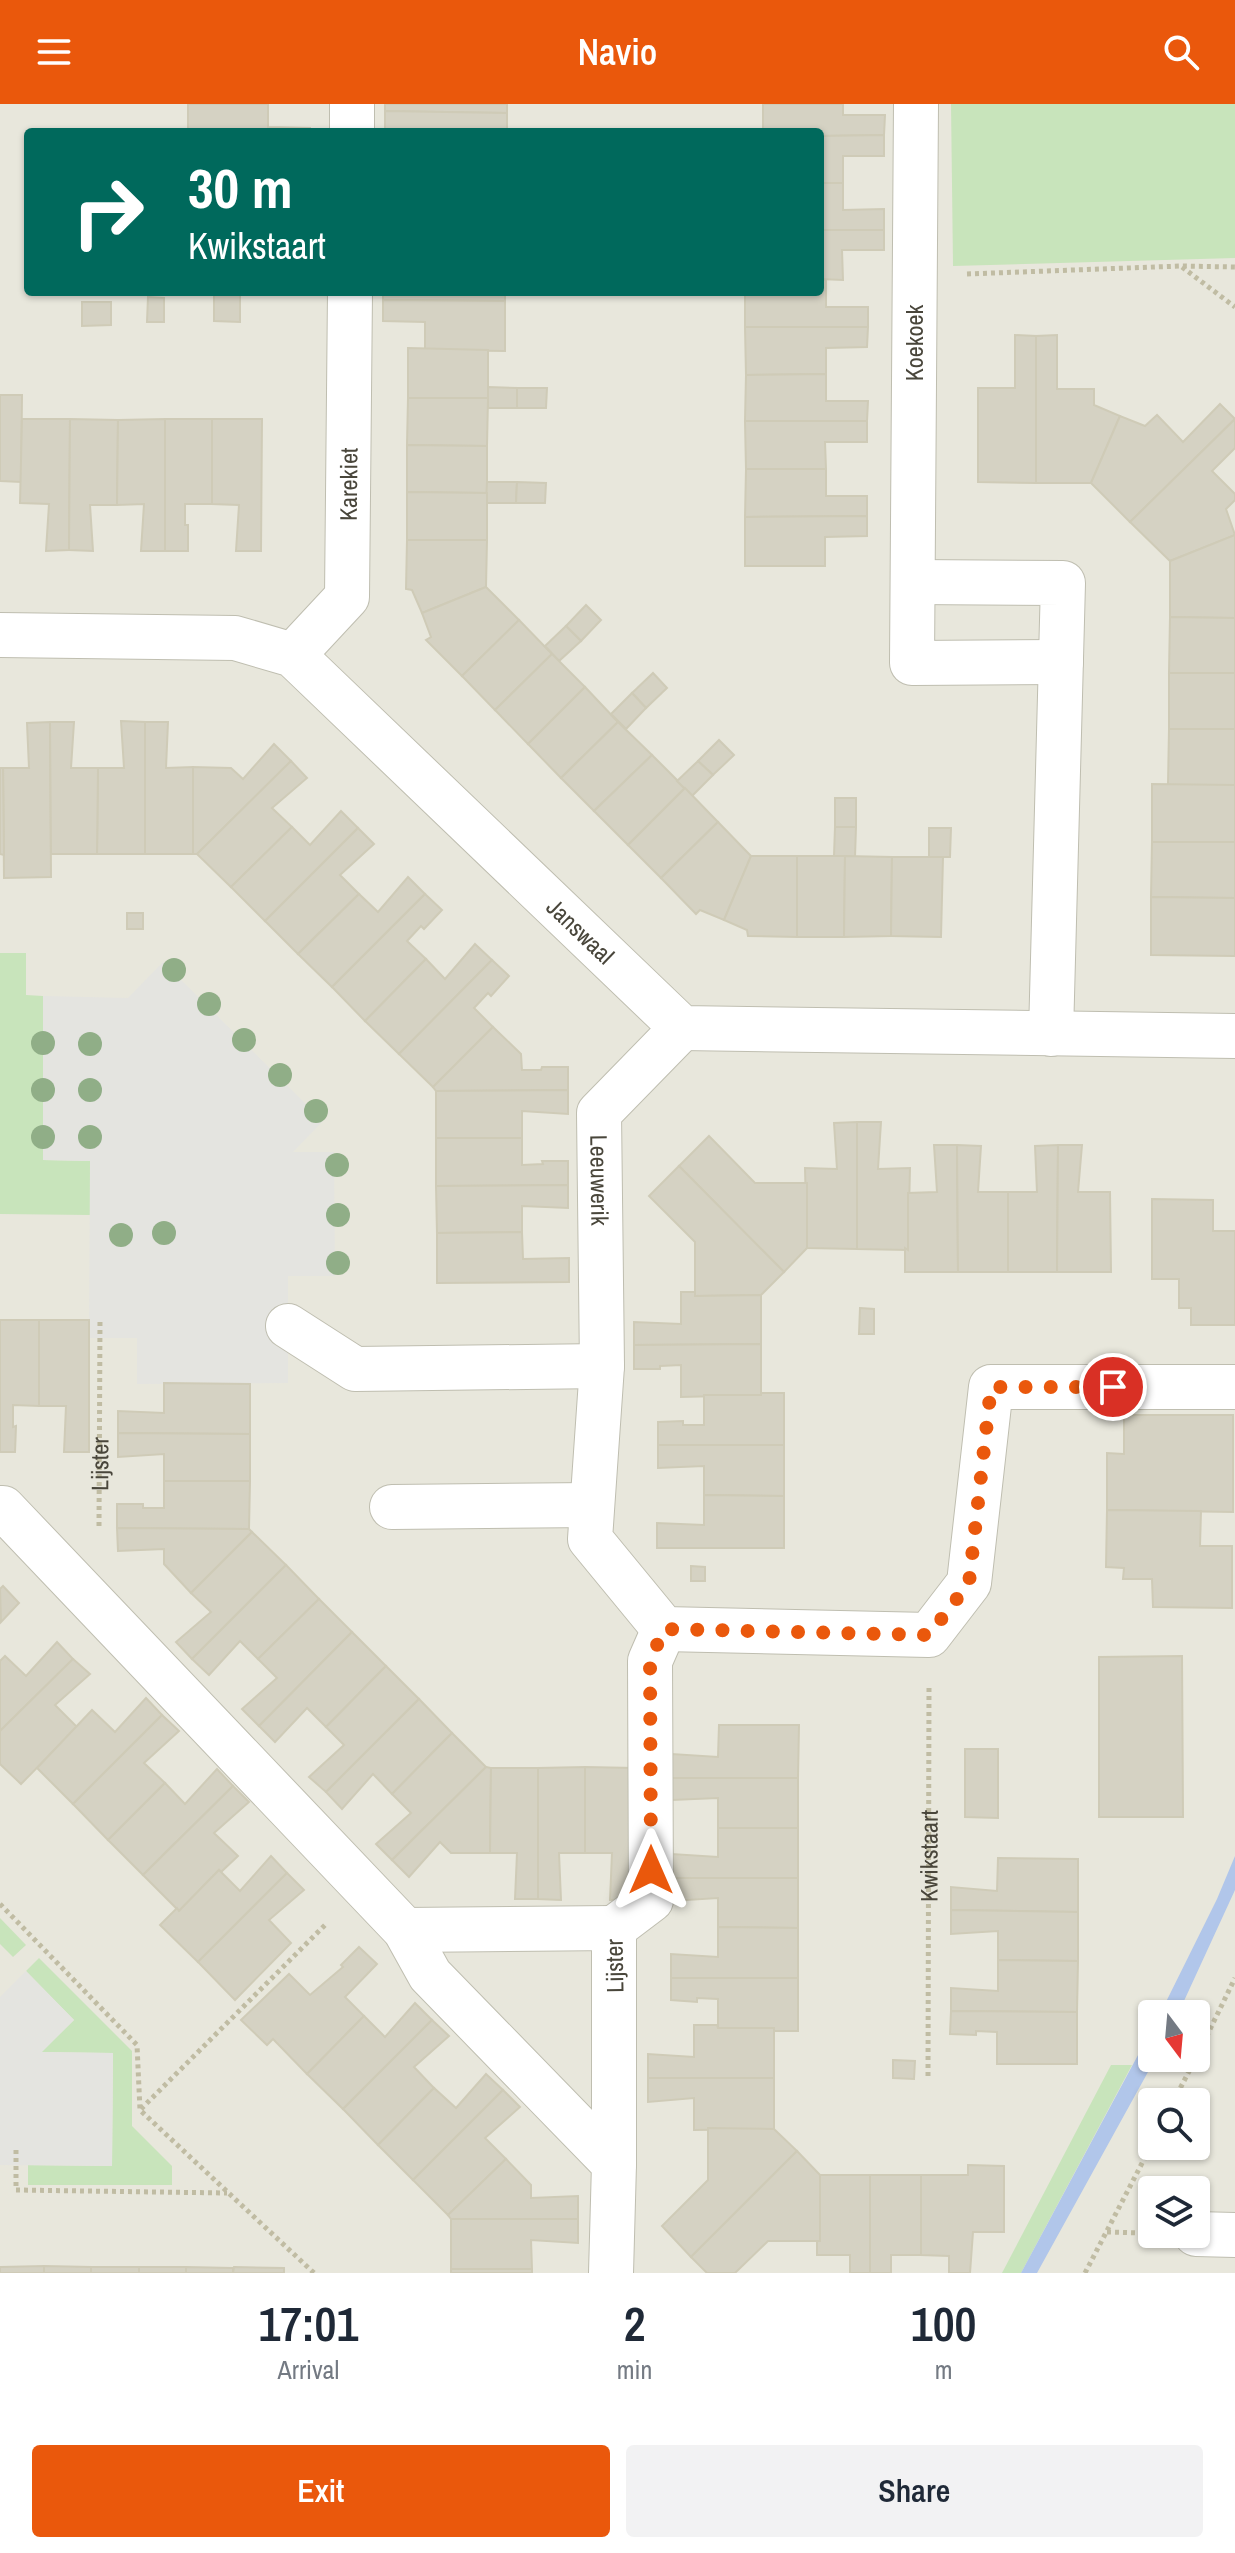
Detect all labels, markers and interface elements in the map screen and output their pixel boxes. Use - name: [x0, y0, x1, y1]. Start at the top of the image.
- text: Navio: [578, 28, 657, 76]
- icon: menu: [32, 30, 76, 74]
- icon: search: [1159, 30, 1203, 74]
- text: 30 m: [188, 150, 293, 225]
- icon: right: [56, 160, 160, 264]
- text: Kwikstaart: [188, 222, 326, 270]
- street label: Koekoek: [898, 305, 930, 381]
- street label: Karekiet: [332, 447, 364, 521]
- street label: Janswaal: [540, 891, 621, 971]
- street label: Leeuwerik: [583, 1135, 616, 1226]
- pin: [1079, 1353, 1147, 1421]
- icon: arrive: [1091, 1365, 1135, 1409]
- street label: Lijster: [83, 1437, 115, 1491]
- street label: Kwikstaart: [912, 1809, 945, 1902]
- position arrow: [609, 1828, 693, 1912]
- street label: Lijster: [598, 1938, 630, 1993]
- north arrow: [1138, 2000, 1210, 2072]
- map controls: [1138, 2000, 1210, 2248]
- button: search: [1138, 2088, 1210, 2160]
- button: layers: [1138, 2176, 1210, 2248]
- text: 17:01: [258, 2291, 358, 2356]
- text: 2: [624, 2291, 646, 2356]
- text: 100: [911, 2291, 977, 2356]
- text: Arrival: [278, 2352, 339, 2387]
- text: min: [617, 2352, 652, 2387]
- text: m: [935, 2352, 953, 2387]
- button: Exit: [32, 2445, 610, 2537]
- button: Share: [626, 2445, 1203, 2537]

